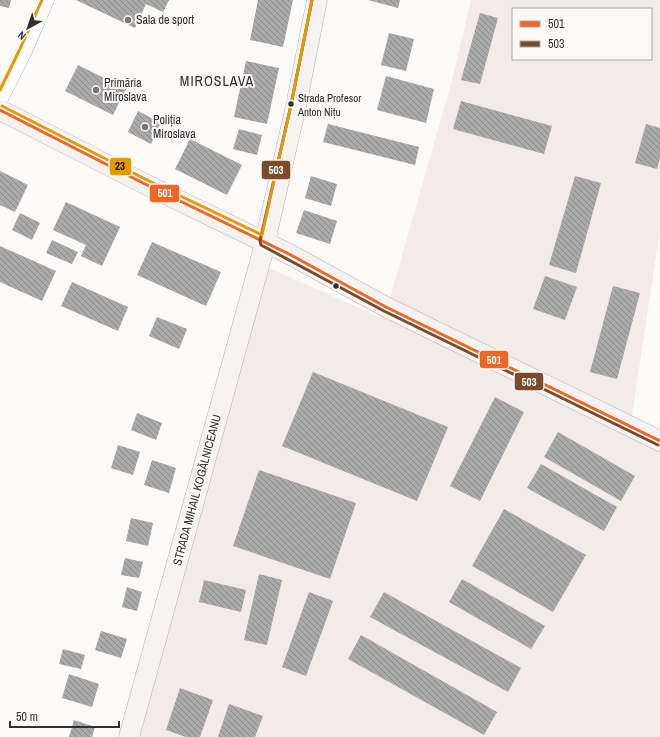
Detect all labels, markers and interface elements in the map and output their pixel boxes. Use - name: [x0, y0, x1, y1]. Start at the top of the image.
- north arrow: [8, 8, 48, 48]
- legend: [512, 8, 652, 60]
- place label: Sala de sport: [136, 12, 194, 28]
- marker: Sala de sport: [123, 15, 133, 25]
- text: 501: [548, 16, 565, 32]
- text: N: [15, 28, 29, 43]
- text: 503: [548, 36, 564, 52]
- district label: MIROSLAVA: [180, 72, 254, 90]
- place label: Primăria Miroslava: [104, 75, 147, 105]
- marker: Primăria Miroslava: [91, 85, 101, 95]
- place label: Strada Profesor Anton Nițu: [297, 91, 361, 119]
- marker: Strada Profesor Anton Nițu: [286, 99, 296, 109]
- place label: Poliția Miroslava: [153, 112, 196, 142]
- marker: Poliția Miroslava: [140, 122, 150, 132]
- line badge: 23: [109, 157, 132, 176]
- text: 23: [115, 159, 125, 173]
- line badge: 503: [261, 160, 291, 180]
- text: 503: [268, 163, 284, 177]
- line badge: 501: [149, 184, 180, 203]
- text: 501: [157, 186, 173, 200]
- unlabelled marker: [331, 281, 341, 291]
- line badge: 501: [479, 350, 509, 369]
- text: 501: [486, 353, 502, 367]
- line badge: 503: [514, 372, 544, 391]
- text: 503: [521, 375, 537, 389]
- street label: STRADA MIHAIL KOGĂLNICEANU: [169, 413, 225, 567]
- scale bar: [10, 703, 119, 729]
- text: 50 m: [16, 709, 38, 725]

